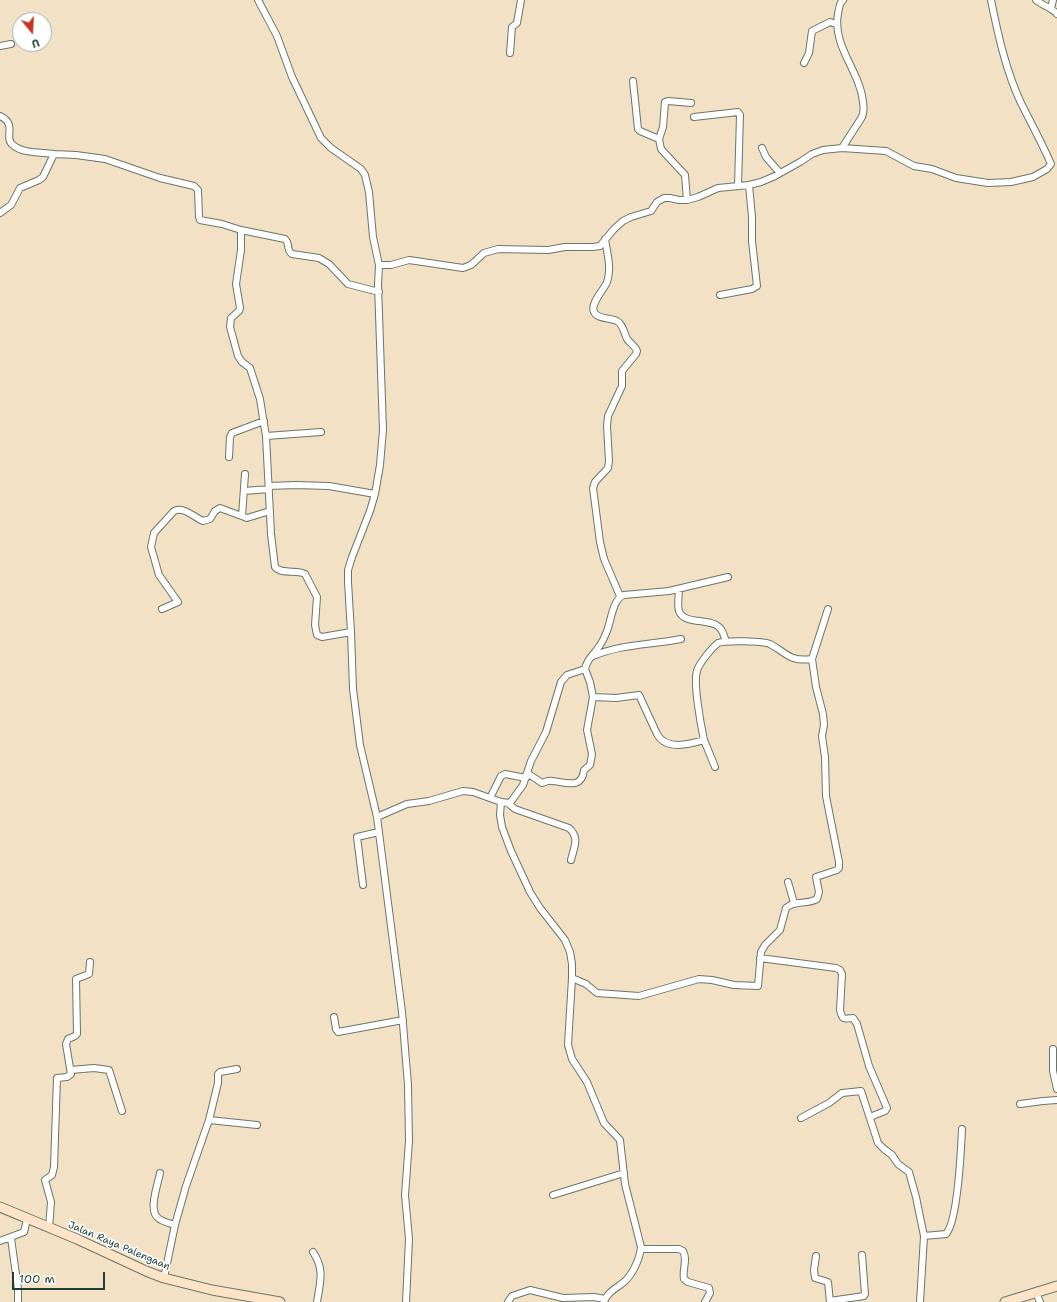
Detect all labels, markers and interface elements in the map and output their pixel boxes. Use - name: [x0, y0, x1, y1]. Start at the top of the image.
- north arrow: [12, 12, 52, 52]
- text: U: [30, 35, 41, 51]
- street label: Jalan Raya Palengaan: [66, 1219, 172, 1273]
- scale bar: [14, 1264, 107, 1290]
- text: 100 m: [19, 1271, 55, 1287]

